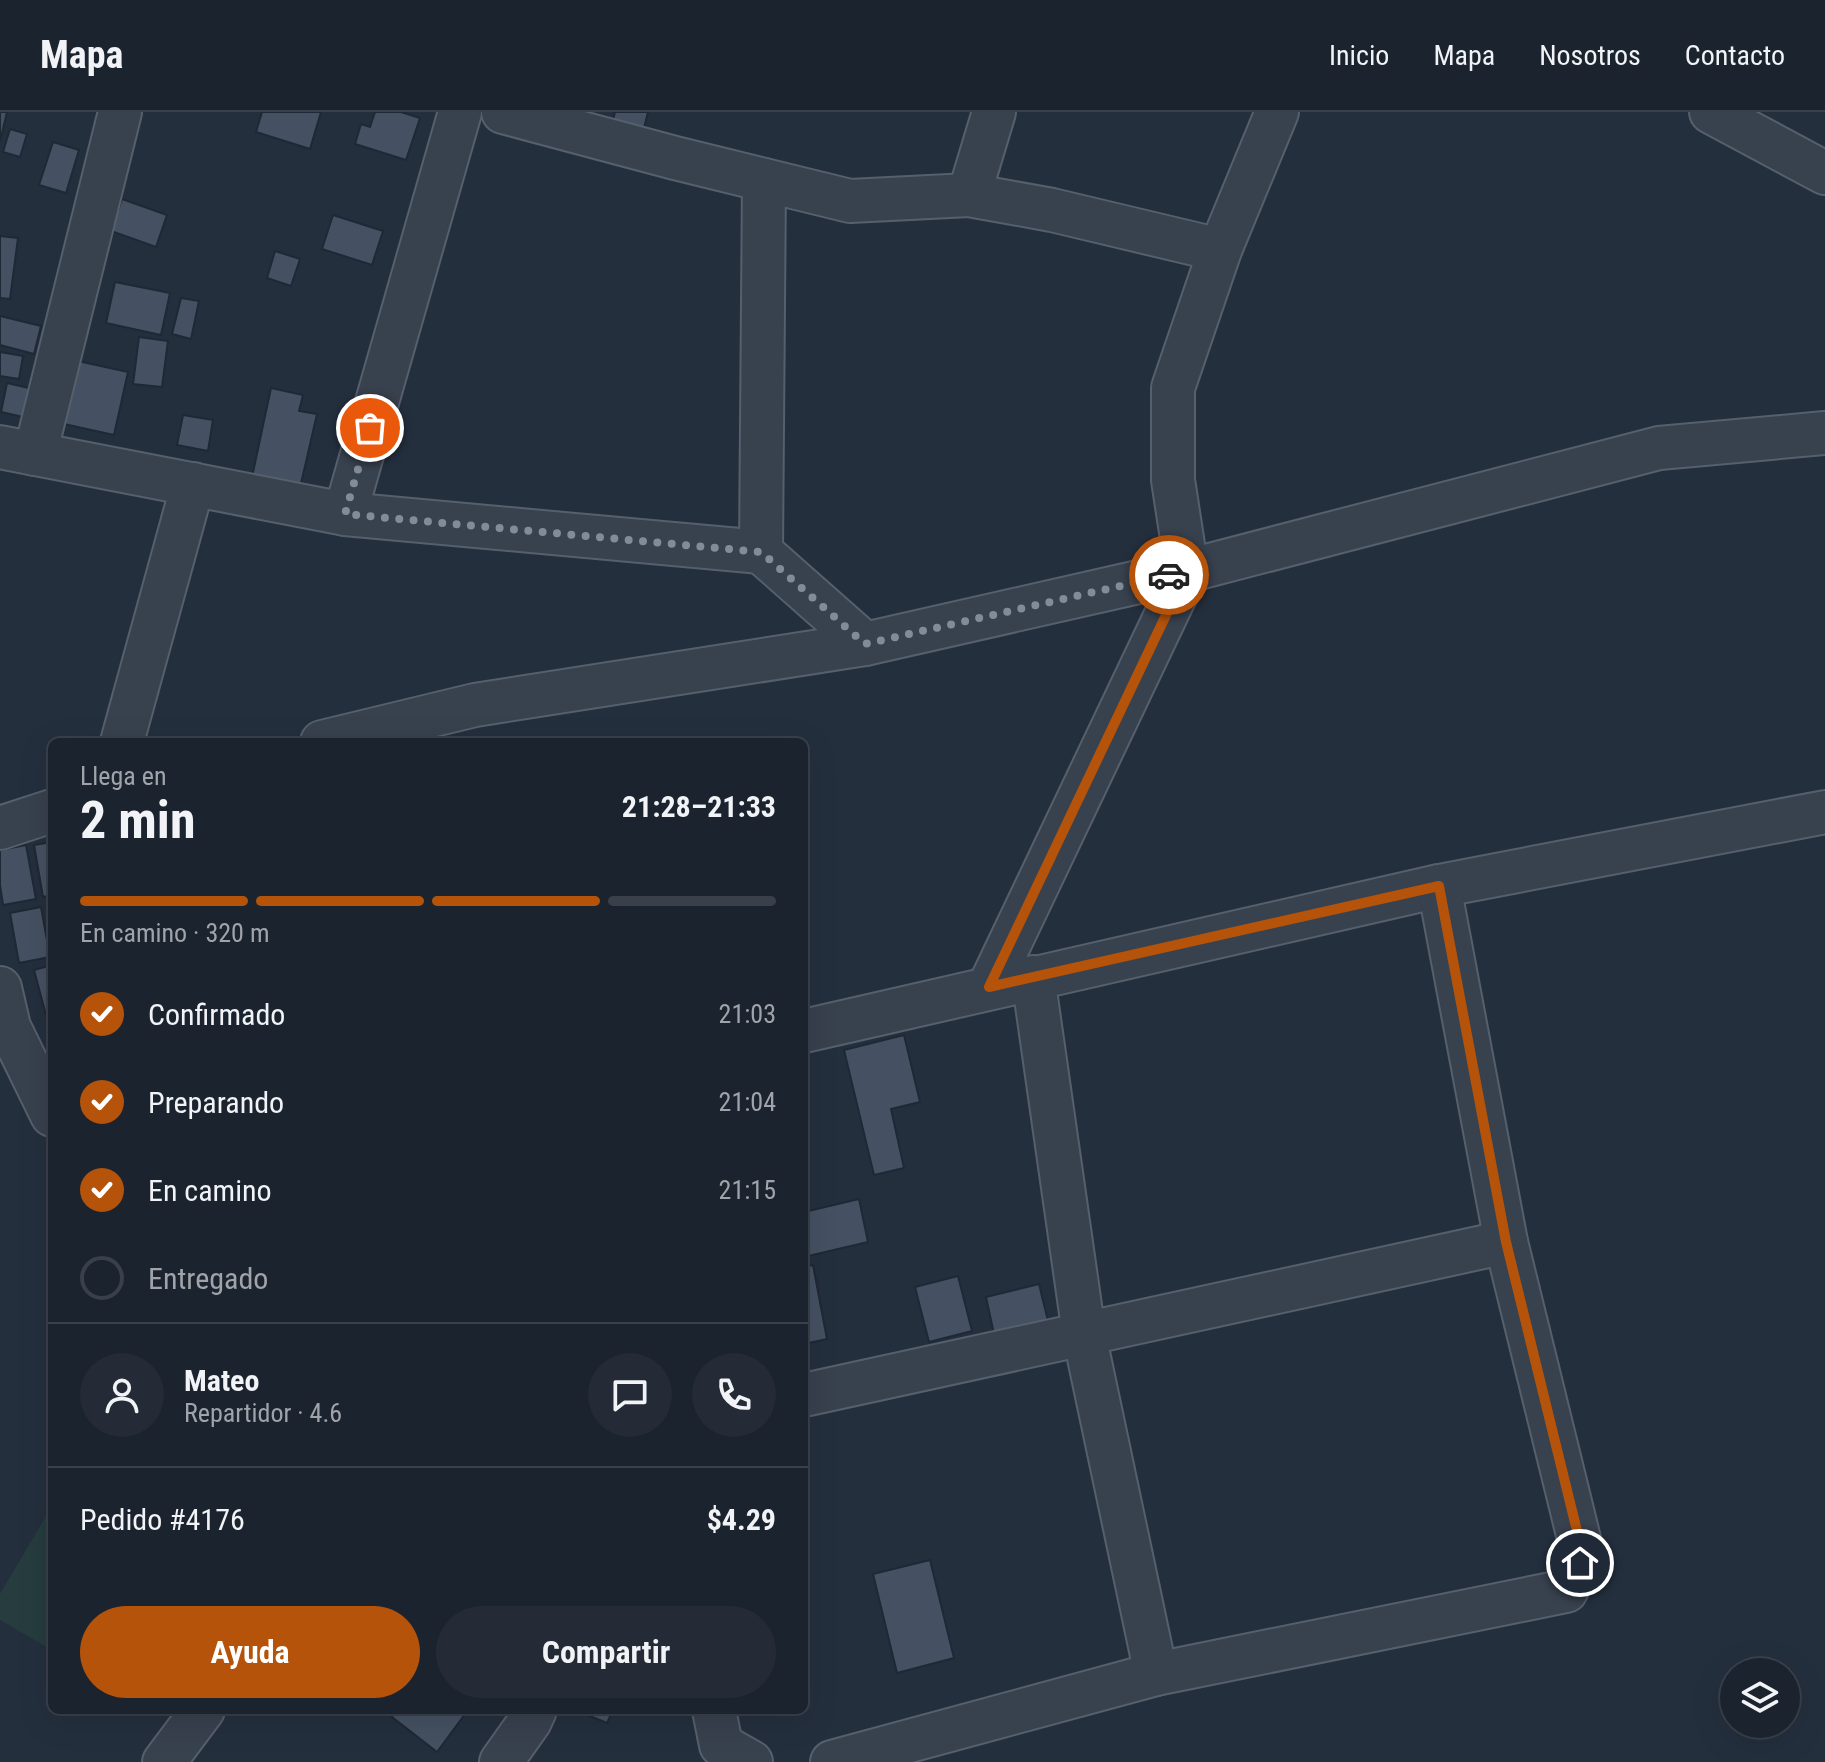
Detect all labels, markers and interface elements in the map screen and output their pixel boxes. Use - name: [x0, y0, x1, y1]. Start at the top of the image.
- text: Mapa: [40, 33, 123, 77]
- text: Inicio: [1329, 39, 1389, 72]
- text: Mapa: [1433, 39, 1495, 72]
- text: Nosotros: [1539, 39, 1641, 72]
- text: Contacto: [1685, 39, 1785, 72]
- pin: [336, 394, 404, 462]
- icon: bag: [348, 406, 392, 450]
- courier: [1129, 535, 1209, 615]
- icon: car: [1147, 553, 1191, 597]
- text: Llega en: [80, 761, 167, 791]
- text: 21:28–21:33: [622, 789, 776, 824]
- text: 2 min: [80, 790, 196, 851]
- text: En camino · 320 m: [80, 918, 269, 948]
- icon: check: [80, 992, 124, 1036]
- text: Confirmado: [148, 997, 285, 1032]
- text: 21:03: [719, 999, 776, 1029]
- icon: check: [80, 1080, 124, 1124]
- text: Preparando: [148, 1085, 284, 1120]
- text: 21:04: [719, 1087, 776, 1117]
- icon: check: [80, 1168, 124, 1212]
- text: En camino: [148, 1173, 272, 1208]
- text: 21:15: [719, 1175, 776, 1205]
- text: Entregado: [148, 1261, 268, 1296]
- button: person: [80, 1353, 164, 1437]
- button: chat: [588, 1353, 672, 1437]
- button: phone: [692, 1353, 776, 1437]
- text: Mateo: [184, 1363, 259, 1398]
- text: Repartidor · 4.6: [184, 1398, 342, 1428]
- text: Pedido #4176: [80, 1502, 245, 1537]
- text: $4.29: [707, 1502, 776, 1537]
- pin: [1546, 1529, 1614, 1597]
- icon: home: [1558, 1541, 1602, 1585]
- button: Ayuda: [80, 1606, 420, 1698]
- button: Compartir: [436, 1606, 776, 1698]
- map controls: [1720, 1658, 1800, 1738]
- button: layers: [1720, 1658, 1800, 1738]

